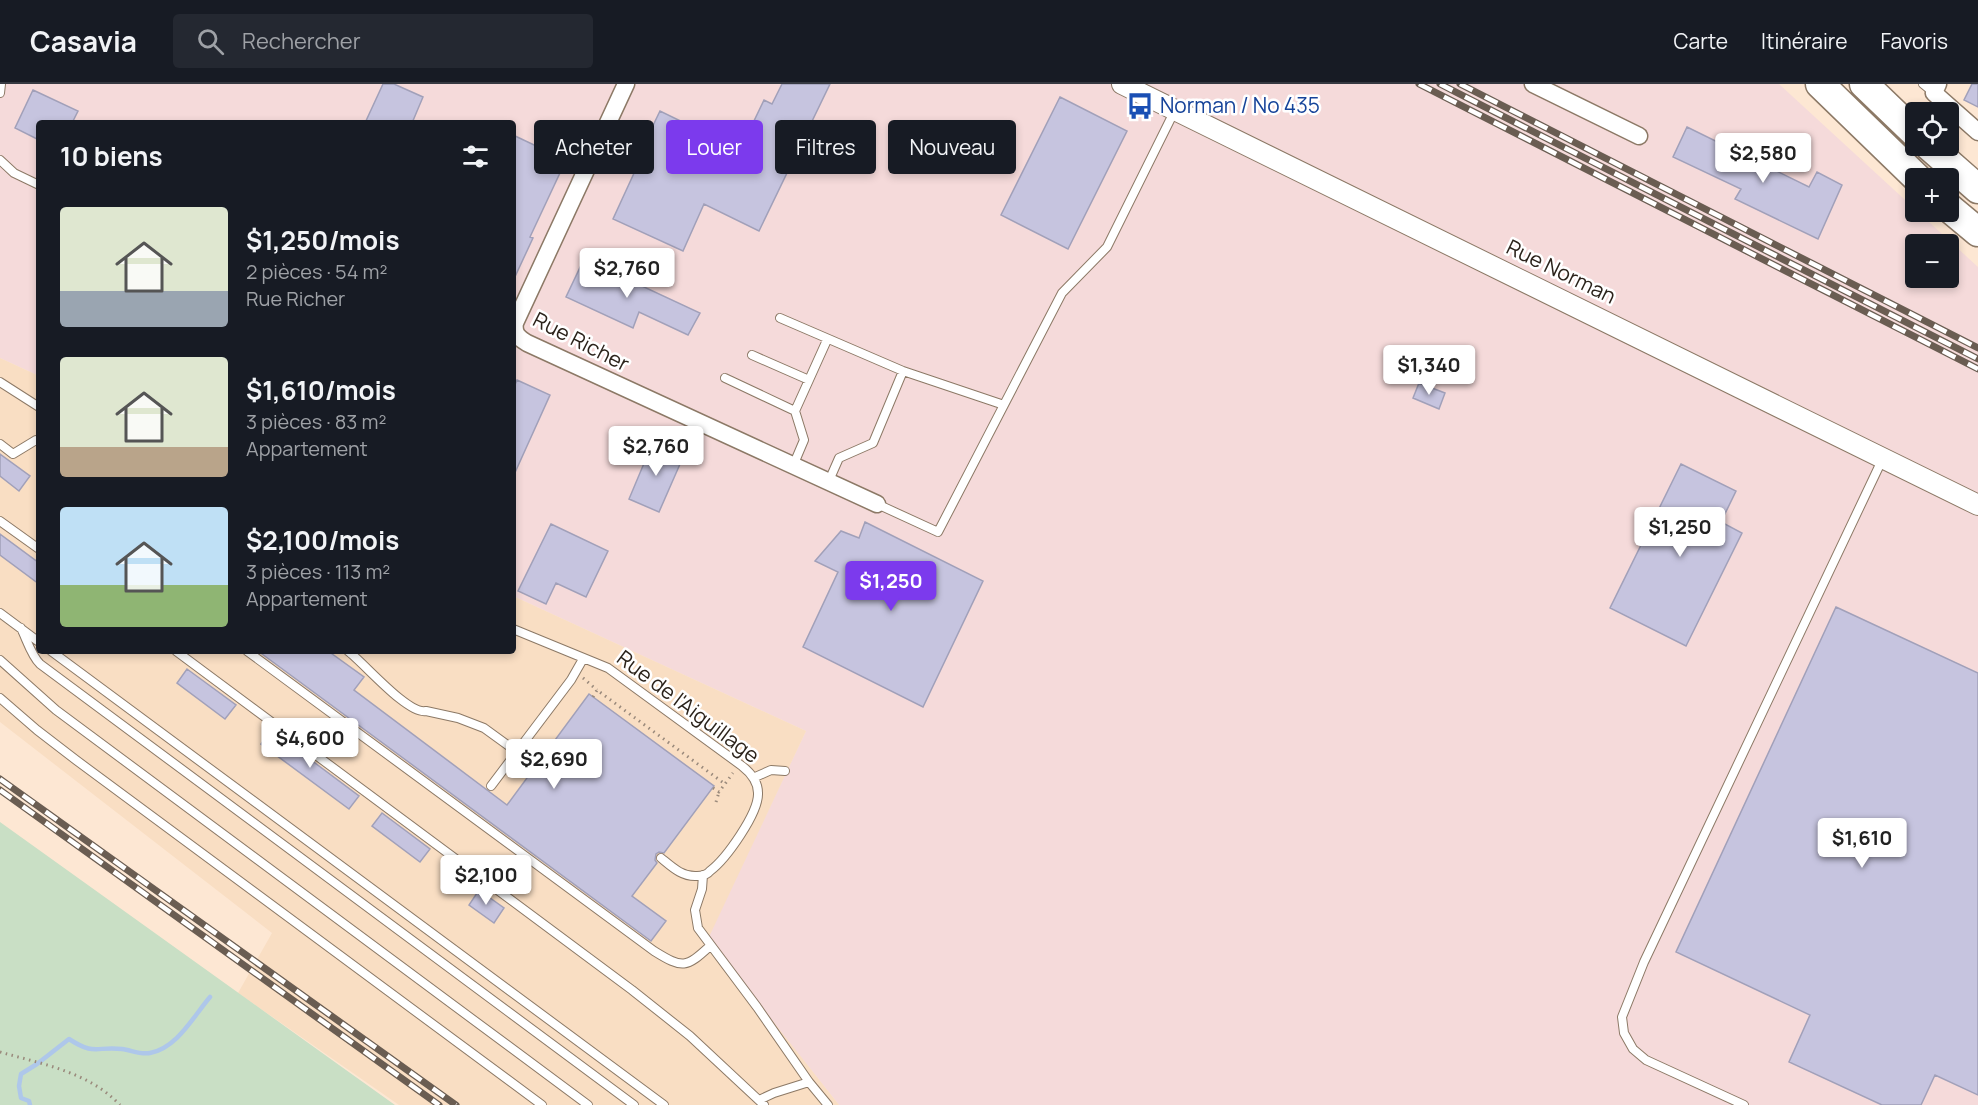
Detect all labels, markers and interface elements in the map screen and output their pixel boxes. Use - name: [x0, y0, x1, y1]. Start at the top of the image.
- search box: [173, 14, 593, 68]
- text: Casavia: [30, 22, 137, 60]
- icon: search: [194, 25, 227, 58]
- text: Rechercher: [242, 26, 361, 56]
- text: Carte: [1674, 27, 1728, 55]
- text: Itinéraire: [1761, 27, 1847, 55]
- text: Favoris: [1880, 27, 1948, 55]
- bus stop icon: Norman / No 435: [1125, 91, 1155, 121]
- place label: Norman / No 435: [1160, 91, 1320, 119]
- map controls: [1905, 102, 1959, 288]
- button: locate: [1905, 102, 1959, 156]
- chip: Acheter: [534, 120, 654, 174]
- chip: Louer: [666, 120, 763, 174]
- chip: Filtres: [775, 120, 876, 174]
- chip: Nouveau: [888, 120, 1016, 174]
- pin: $2,580: [1714, 133, 1812, 184]
- text: 10 biens: [60, 138, 163, 174]
- text: $2,580: [1729, 139, 1797, 166]
- icon: filters: [459, 140, 492, 173]
- button: +: [1905, 168, 1959, 222]
- text: $1,250/mois: [246, 222, 399, 258]
- icon: home: [108, 231, 180, 303]
- street label: Rue Norman: [1502, 233, 1621, 310]
- button: −: [1905, 234, 1959, 288]
- pin: $2,760: [578, 248, 676, 299]
- text: $2,760: [594, 254, 660, 281]
- text: 2 pièces · 54 m²: [246, 258, 387, 285]
- text: Rue Richer: [246, 285, 345, 312]
- street label: Rue Richer: [529, 305, 635, 377]
- pin: $1,340: [1380, 345, 1478, 396]
- text: $1,340: [1397, 351, 1461, 378]
- text: $1,610/mois: [246, 372, 396, 408]
- icon: home: [108, 381, 180, 453]
- text: 3 pièces · 83 m²: [246, 408, 386, 435]
- pin: $2,760: [607, 426, 705, 477]
- text: $2,760: [623, 432, 689, 459]
- text: Appartement: [246, 435, 368, 462]
- pin: $1,250: [1631, 507, 1729, 558]
- text: $1,250: [1648, 513, 1712, 540]
- text: $2,100/mois: [246, 522, 399, 558]
- icon: home: [108, 531, 180, 603]
- text: 3 pièces · 113 m²: [246, 558, 390, 585]
- pin: $1,250: [842, 561, 940, 612]
- text: $1,250: [859, 567, 923, 594]
- text: Appartement: [246, 585, 368, 612]
- street label: Rue de l'Aiguillage: [612, 643, 766, 769]
- pin: $4,600: [261, 718, 359, 769]
- text: $4,600: [275, 724, 345, 751]
- pin: $2,690: [505, 739, 603, 790]
- text: $2,690: [520, 745, 588, 772]
- pin: $1,610: [1813, 818, 1911, 869]
- text: $1,610: [1832, 824, 1892, 851]
- pin: $2,100: [437, 855, 535, 906]
- text: $2,100: [454, 861, 518, 888]

